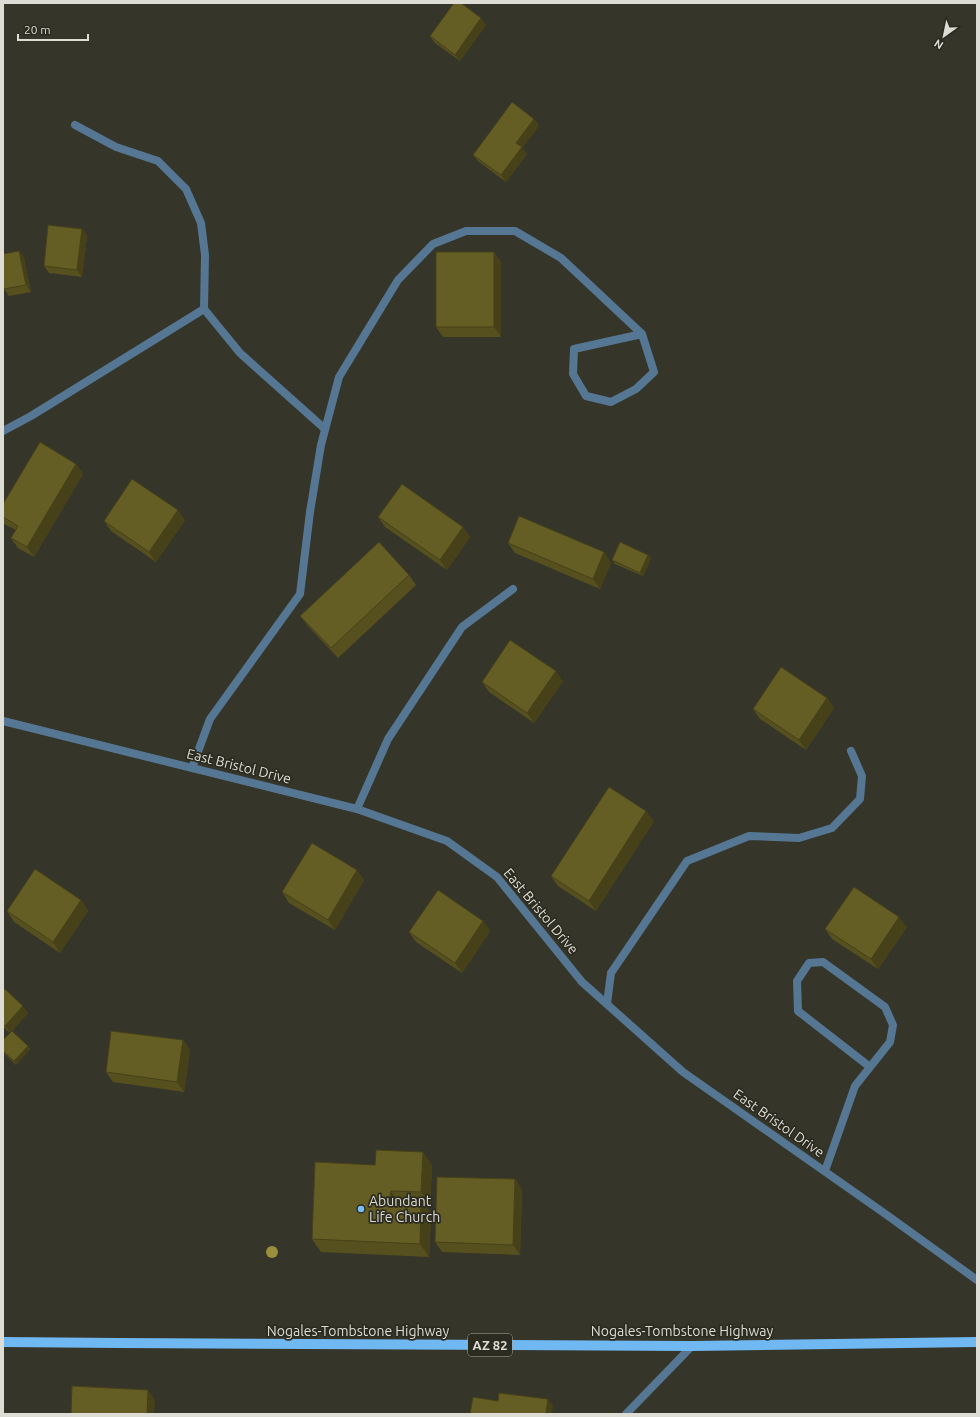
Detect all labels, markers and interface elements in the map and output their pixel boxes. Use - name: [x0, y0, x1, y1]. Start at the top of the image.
- scale bar: [18, 16, 88, 42]
- north arrow: [924, 16, 964, 56]
- text: 20 m: [24, 23, 51, 36]
- text: N: [932, 37, 945, 52]
- street label: East Bristol Drive: [185, 745, 293, 787]
- street label: East Bristol Drive: [500, 865, 582, 957]
- street label: East Bristol Drive: [731, 1086, 827, 1160]
- place label: Abundant Life Church: [369, 1193, 440, 1225]
- marker: Abundant Life Church: [356, 1204, 366, 1214]
- street label: Nogales-Tombstone Highway: [267, 1323, 450, 1339]
- street label: Nogales-Tombstone Highway: [591, 1323, 774, 1339]
- road number: AZ 82: [468, 1334, 512, 1356]

